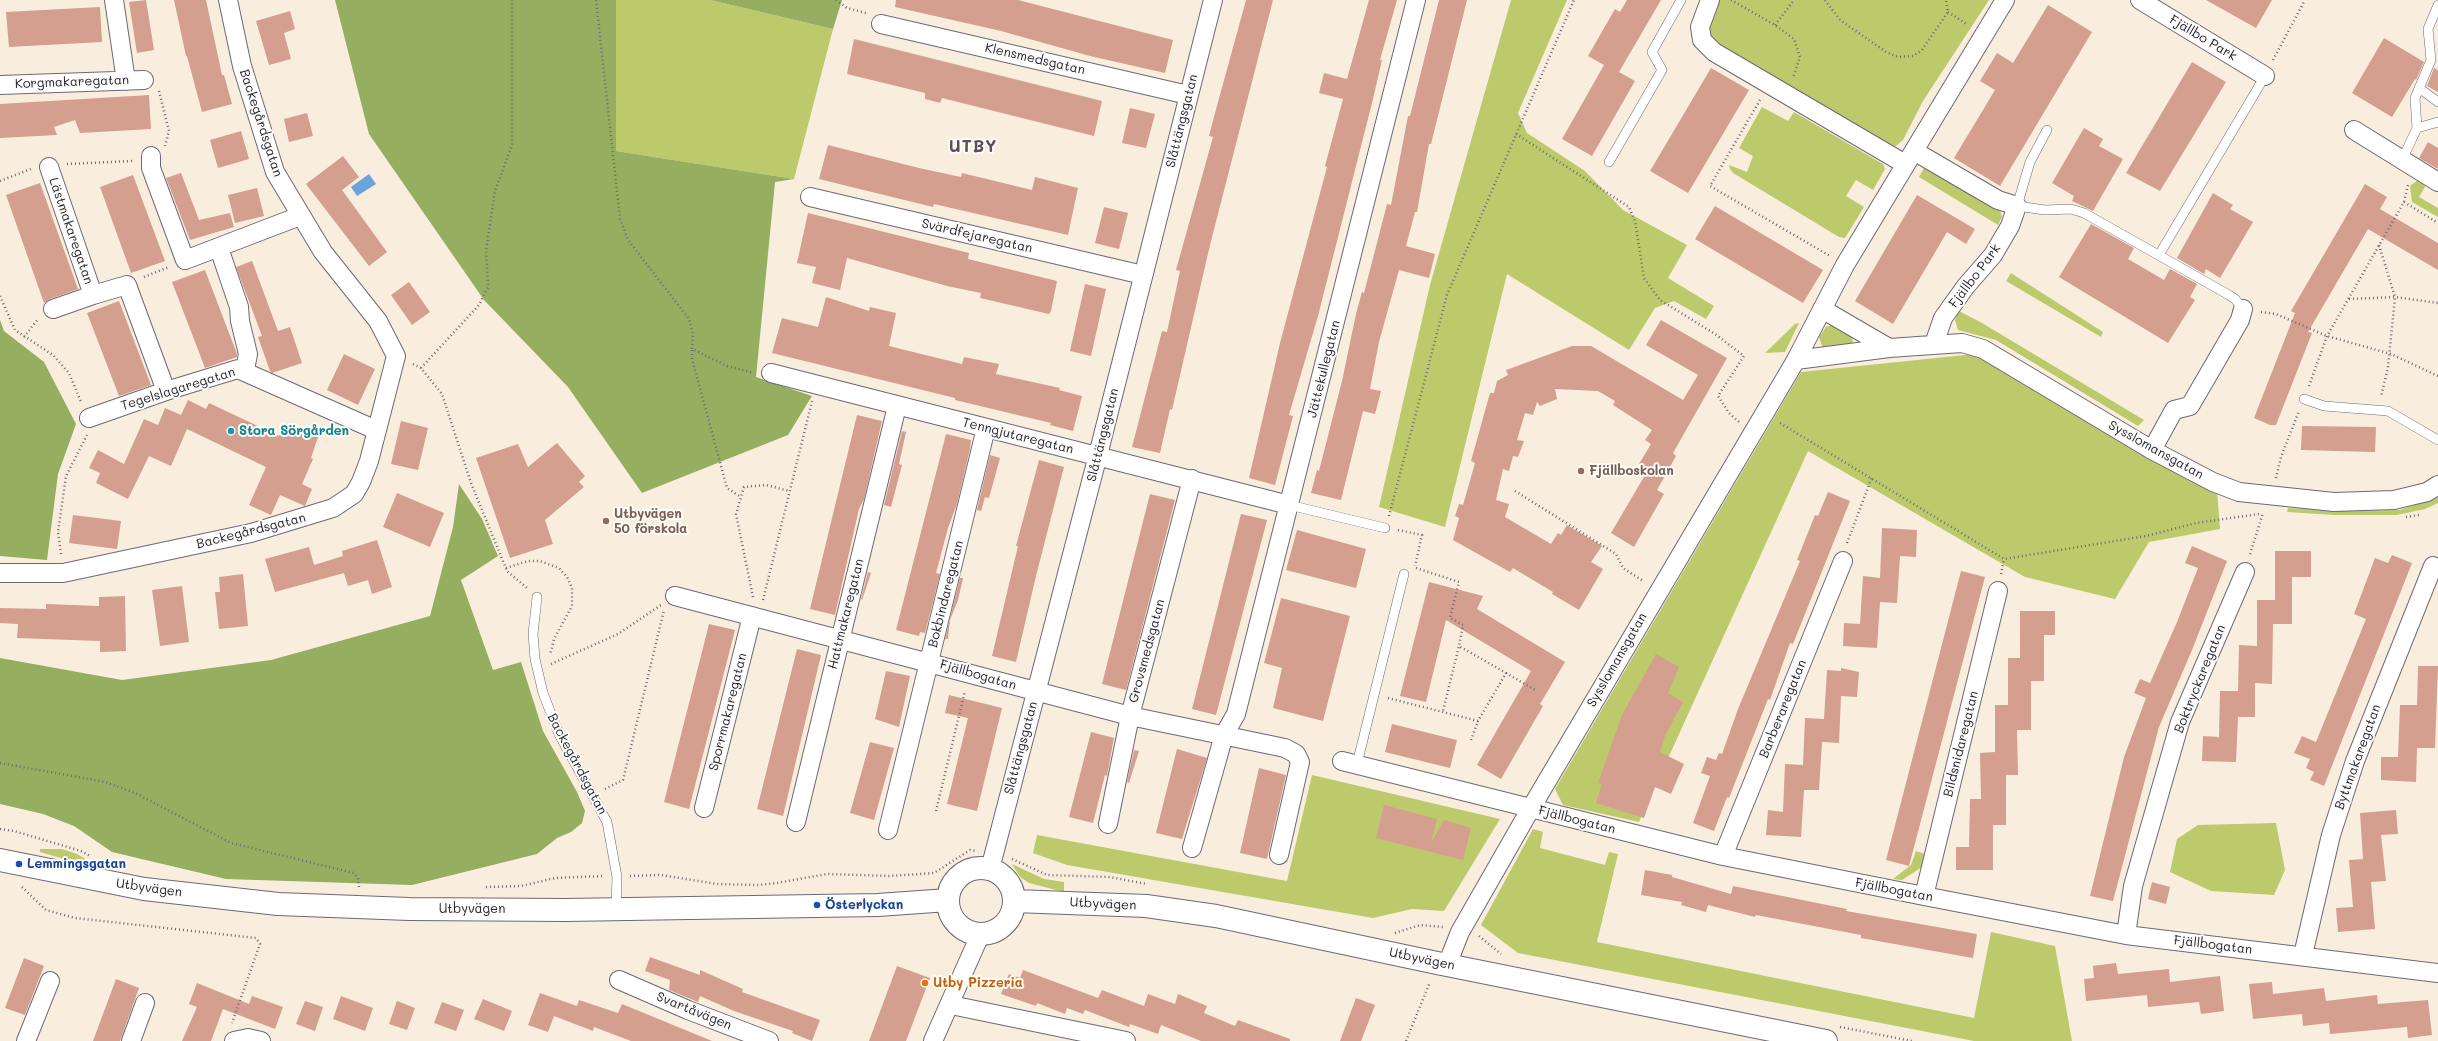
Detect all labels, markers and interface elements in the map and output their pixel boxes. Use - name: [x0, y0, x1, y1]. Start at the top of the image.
- street label: Fjällbo Park: [2166, 12, 2240, 64]
- street label: Klensmedsgatan: [983, 40, 1087, 78]
- street label: Backegårdsgatan: [236, 67, 286, 179]
- street label: Korgmakaregatan: [15, 72, 129, 92]
- street label: Slåttängsgatan: [1163, 73, 1201, 169]
- district label: UTBY: [949, 137, 997, 157]
- street label: Lästmakaregatan: [45, 176, 97, 286]
- street label: Svärdfejaregatan: [920, 216, 1034, 256]
- street label: Fjällbo Park: [1946, 241, 2004, 311]
- street label: Jättekullegatan: [1304, 319, 1344, 419]
- street label: Tegelslagaregatan: [119, 364, 237, 414]
- street label: Slåttängsgatan: [1084, 387, 1122, 483]
- street label: Tenngjutaregatan: [961, 415, 1075, 457]
- street label: Sysslomansgatan: [2106, 417, 2206, 483]
- place label: Stora Sörgården: [239, 423, 349, 439]
- marker: Stora Sörgården: [226, 426, 236, 436]
- place label: Fjällboskolan: [1589, 463, 1674, 479]
- marker: Fjällboskolan: [1576, 466, 1586, 476]
- place label: Utbyvägen 50 förskola: [614, 506, 687, 537]
- street label: Backegårdsgatan: [195, 510, 307, 552]
- marker: Utbyvägen 50 förskola: [601, 516, 611, 526]
- street label: Bokbindaregatan: [925, 539, 967, 649]
- street label: Hattmakaregatan: [825, 557, 867, 671]
- street label: Grovsmedsgatan: [1126, 597, 1168, 705]
- street label: Sysslomansgatan: [1584, 610, 1650, 710]
- street label: Boktryckaregatan: [2171, 622, 2229, 736]
- street label: Sporrmakaregatan: [706, 652, 750, 772]
- street label: Fjällbogatan: [938, 657, 1018, 693]
- street label: Barberaregatan: [1756, 657, 1810, 761]
- street label: Bildsnidaregatan: [1940, 689, 1982, 799]
- street label: Slåttängsgatan: [1001, 700, 1041, 796]
- street label: Byttmakaregatan: [2332, 702, 2384, 812]
- street label: Backegårdsgatan: [544, 711, 610, 817]
- street label: Fjällbogatan: [1537, 803, 1617, 837]
- place label: Lemmingsgatan: [27, 856, 126, 872]
- marker: Lemmingsgatan: [14, 859, 24, 869]
- street label: Fjällbogatan: [1854, 875, 1934, 905]
- street label: Utbyvägen: [115, 876, 183, 900]
- street label: Utbyvägen: [1069, 894, 1137, 914]
- place label: Österlyckan: [825, 897, 903, 913]
- marker: Österlyckan: [812, 900, 822, 910]
- street label: Utbyvägen: [439, 901, 505, 917]
- street label: Fjällbogatan: [2173, 932, 2253, 958]
- street label: Utbyvägen: [1388, 944, 1456, 974]
- place label: Utby Pizzeria: [933, 975, 1023, 991]
- marker: Utby Pizzeria: [920, 978, 930, 988]
- street label: Svartåvägen: [654, 989, 734, 1033]

